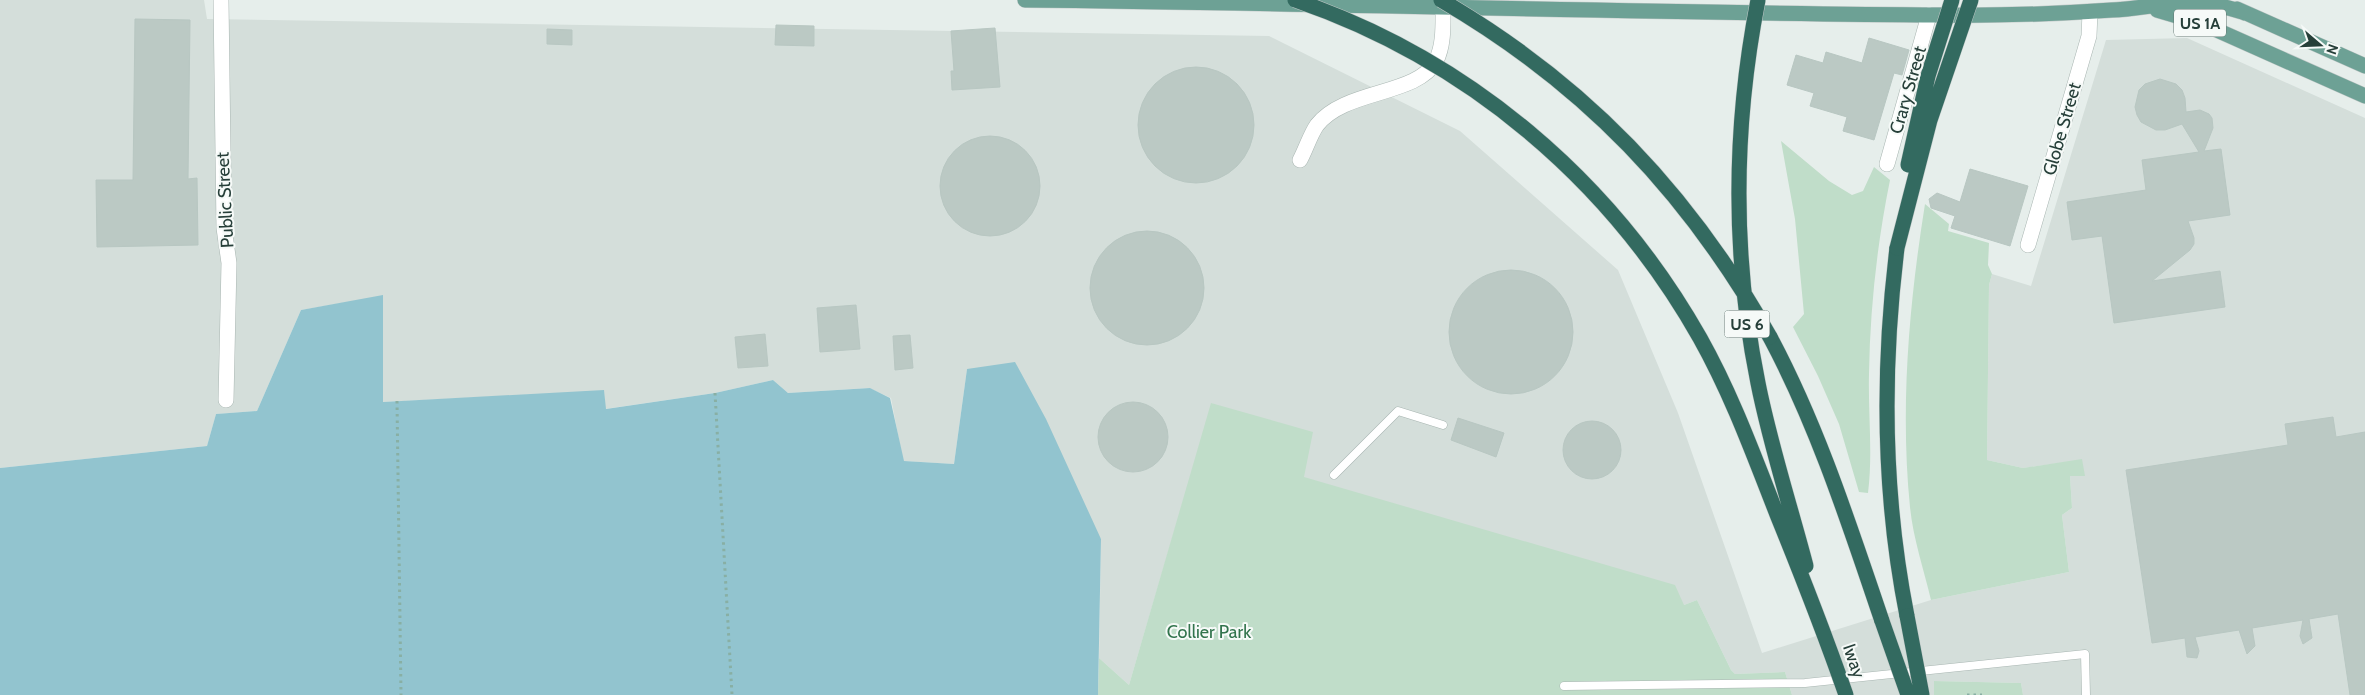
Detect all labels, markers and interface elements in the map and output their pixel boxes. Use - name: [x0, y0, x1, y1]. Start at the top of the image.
- road number: US 1A: [2174, 9, 2226, 36]
- north arrow: [2295, 20, 2345, 70]
- text: N: [2322, 42, 2342, 57]
- street label: Crary Street: [1885, 44, 1931, 136]
- street label: Globe Street: [2038, 80, 2086, 178]
- street label: Public Street: [211, 151, 239, 249]
- road number: US 6: [1724, 310, 1770, 338]
- park label: Collier Park: [1167, 621, 1252, 643]
- street label: Iway: [1838, 641, 1870, 681]

